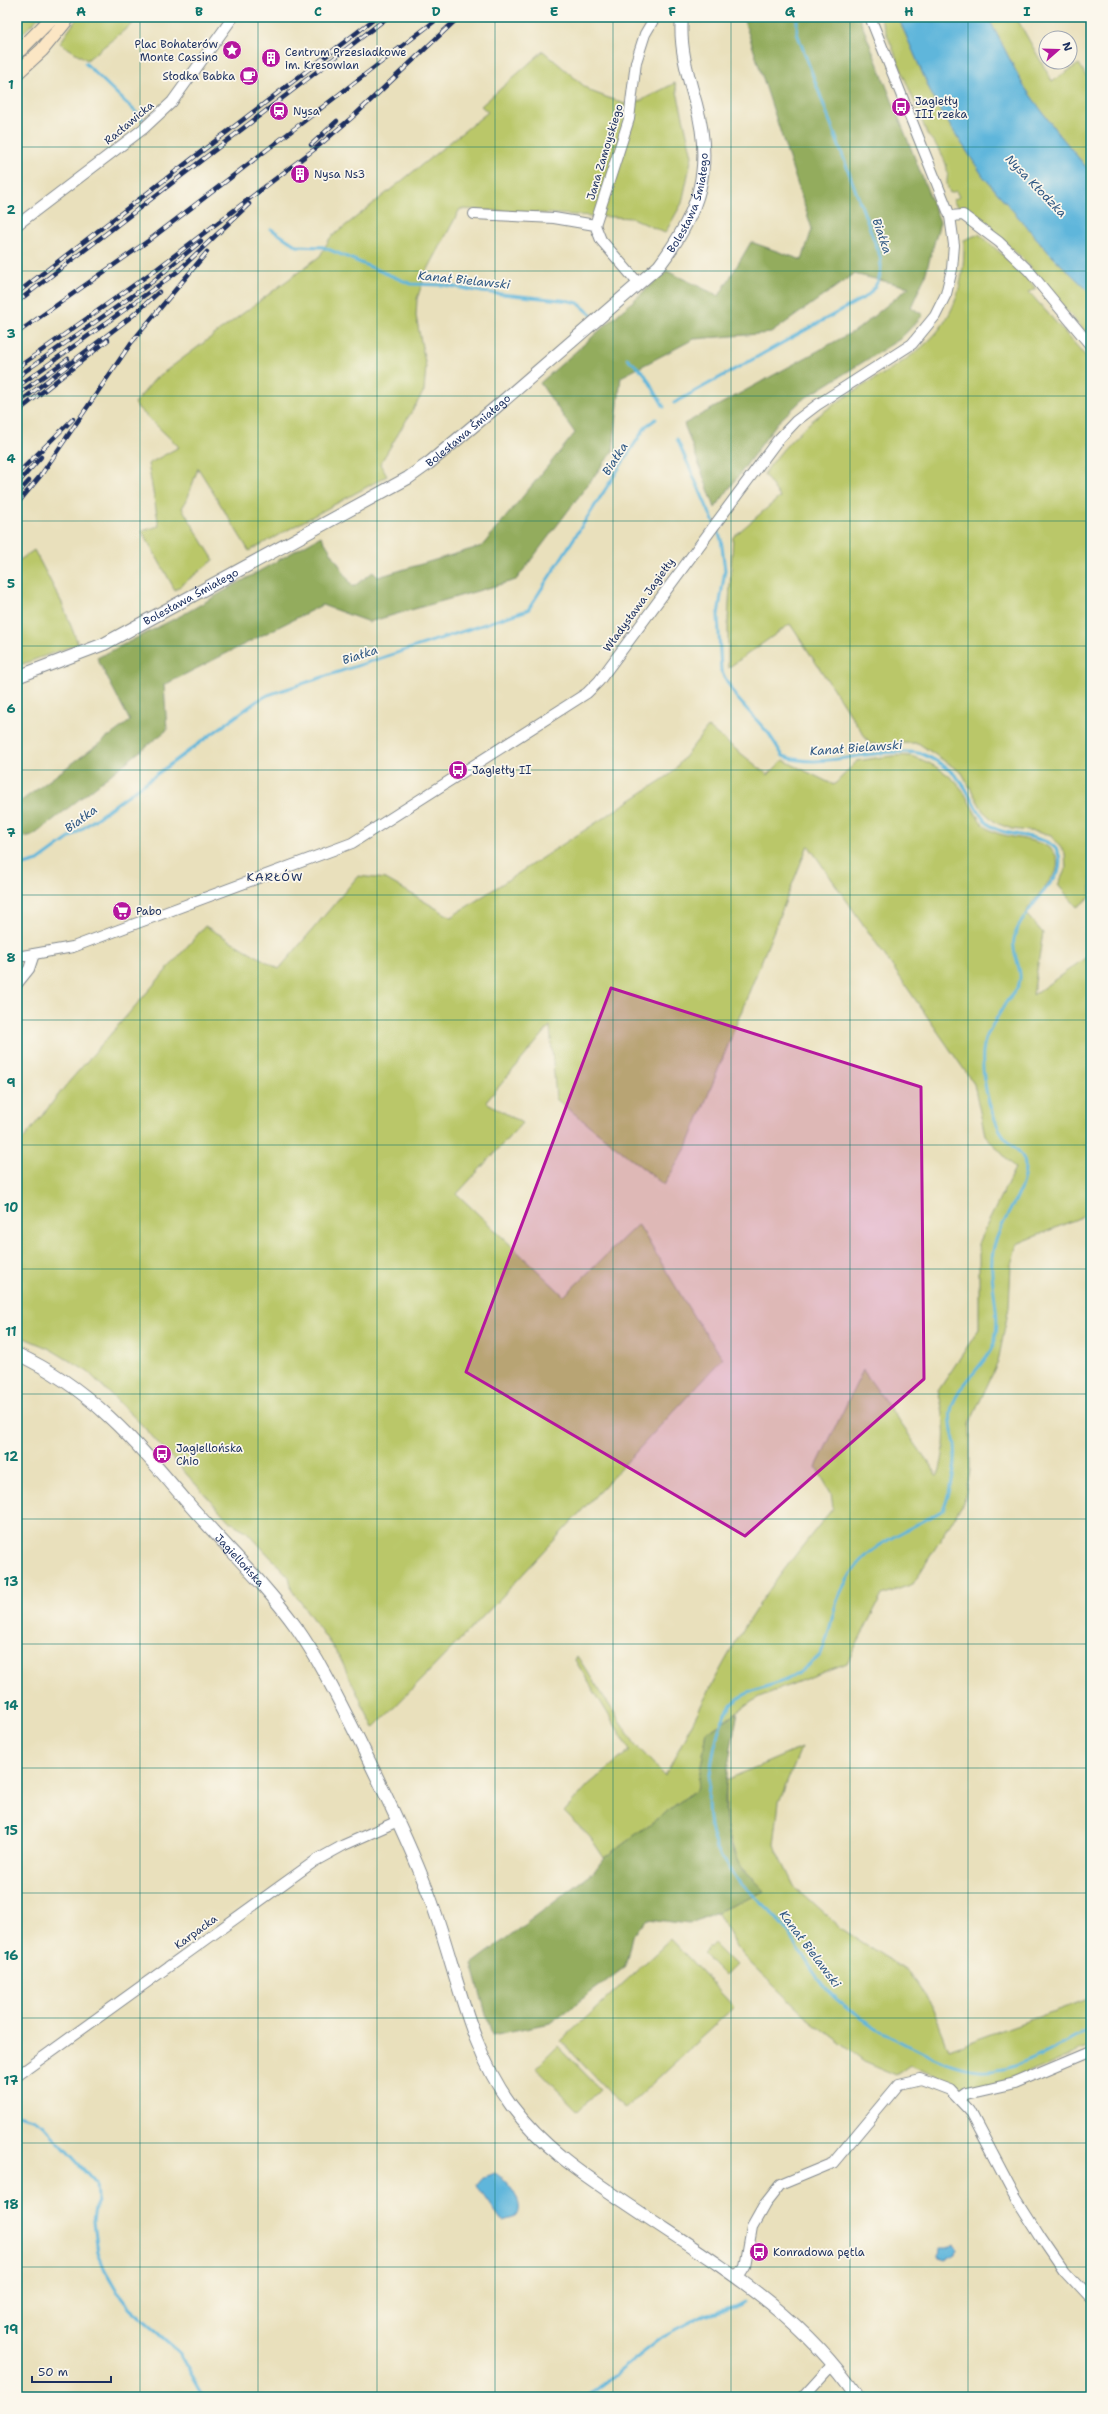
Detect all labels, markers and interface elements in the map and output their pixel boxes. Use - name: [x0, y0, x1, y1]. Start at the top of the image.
- text: A: [76, 3, 86, 20]
- text: B: [195, 3, 203, 20]
- text: C: [314, 3, 322, 20]
- text: D: [431, 3, 441, 20]
- text: E: [550, 3, 559, 20]
- text: F: [668, 3, 676, 20]
- text: G: [785, 3, 796, 20]
- text: H: [904, 3, 914, 20]
- text: I: [1023, 3, 1031, 20]
- north arrow: [1038, 30, 1078, 70]
- place label: Plac Bohaterów Monte Cassino: [135, 37, 218, 65]
- place icon: Plac Bohaterów Monte Cassino: [221, 39, 243, 61]
- text: N: [1058, 40, 1076, 54]
- place label: Centrum Przesiadkowe im. Kresowian: [285, 45, 407, 73]
- building icon: Centrum Przesiadkowe im. Kresowian: [260, 47, 282, 69]
- cafe icon: Słodka Babka: [238, 65, 260, 87]
- place label: Słodka Babka: [163, 69, 235, 84]
- text: 1: [8, 76, 14, 93]
- place label: Jagiełły III rzeka: [915, 94, 967, 122]
- bus stop icon: Jagiełły III rzeka: [890, 96, 912, 118]
- street label: Racławicka: [101, 98, 157, 148]
- station icon: Nysa: [268, 100, 290, 122]
- street label: Jana Zamoyskiego: [583, 102, 627, 202]
- place label: Nysa: [293, 104, 320, 119]
- water label: Nysa Kłodzka: [1002, 151, 1070, 221]
- street label: Bolesława Śmiałego: [663, 152, 711, 256]
- building icon: Nysa Ns3: [289, 163, 311, 185]
- place label: Nysa Ns3: [314, 167, 365, 182]
- text: 2: [6, 201, 16, 218]
- water label: Białka: [868, 216, 896, 256]
- water label: Kanał Bielawski: [417, 267, 512, 293]
- text: 3: [6, 325, 16, 342]
- street label: Bolesława Śmiałego: [422, 390, 514, 470]
- water label: Białka: [598, 439, 632, 479]
- text: 4: [6, 450, 16, 467]
- street label: Władysława Jagiełły: [600, 555, 678, 655]
- street label: Bolesława Śmiałego: [141, 564, 241, 629]
- text: 5: [7, 575, 15, 592]
- water label: Białka: [340, 642, 380, 668]
- text: 6: [6, 700, 16, 717]
- water label: Kanał Bielawski: [809, 737, 903, 759]
- bus stop icon: Jagiełły II: [447, 759, 469, 781]
- place label: Jagiełły II: [472, 763, 531, 778]
- water label: Białka: [61, 802, 101, 836]
- text: 7: [6, 824, 16, 841]
- district label: KARŁÓW: [247, 869, 303, 885]
- supermarket icon: Pabo: [111, 900, 133, 922]
- place label: Pabo: [136, 904, 162, 919]
- text: 8: [6, 949, 16, 966]
- text: 9: [6, 1074, 16, 1091]
- text: 10: [4, 1199, 18, 1216]
- text: 11: [5, 1323, 17, 1340]
- place label: Jagiellońska Chio: [176, 1441, 243, 1469]
- bus stop icon: Jagiellońska Chio: [151, 1443, 173, 1465]
- text: 12: [4, 1448, 18, 1465]
- street label: Jagiellońska: [212, 1530, 268, 1590]
- text: 13: [4, 1573, 18, 1590]
- text: 14: [4, 1697, 18, 1714]
- text: 15: [4, 1822, 18, 1839]
- water label: Kanał Bielawski: [776, 1907, 845, 1991]
- street label: Karpacka: [172, 1911, 221, 1953]
- text: 16: [4, 1947, 18, 1964]
- text: 17: [4, 2072, 18, 2089]
- text: 18: [4, 2196, 18, 2213]
- bus stop icon: Konradowa pętla: [748, 2241, 770, 2263]
- place label: Konradowa pętla: [773, 2245, 865, 2260]
- text: 19: [4, 2321, 18, 2338]
- scale bar: [32, 2358, 111, 2384]
- text: 50 m: [38, 2364, 68, 2380]

